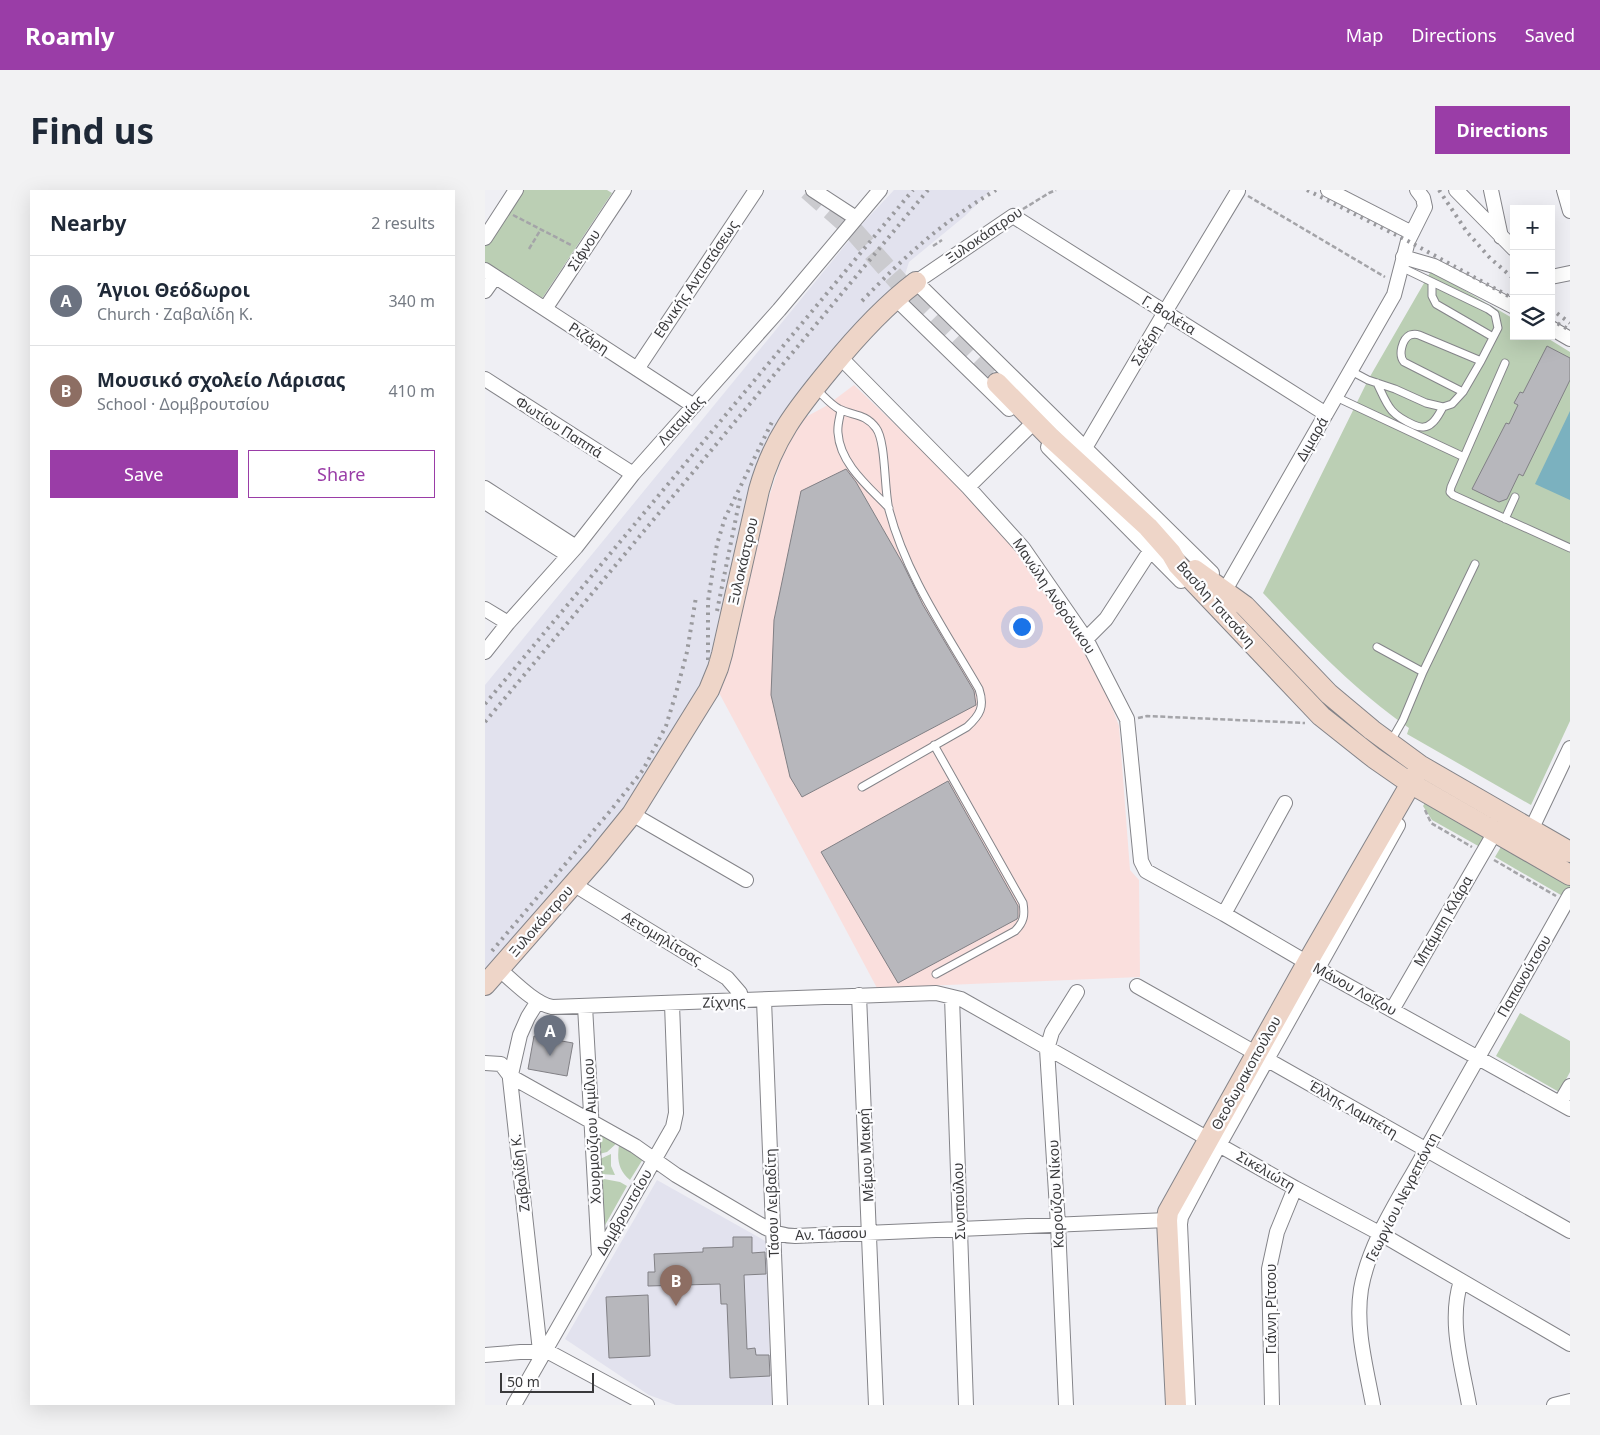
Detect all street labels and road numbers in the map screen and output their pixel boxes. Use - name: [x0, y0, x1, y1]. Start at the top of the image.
- street label: Ξυλοκάστρου: [941, 202, 1026, 267]
- street label: Εθνικής Αντιστάσεως: [649, 216, 742, 341]
- street label: Σίφνου: [563, 225, 604, 274]
- street label: Γ. Βαλέτα: [1139, 291, 1200, 339]
- street label: Ριζάρη: [565, 317, 613, 358]
- street label: Σιδέρη: [1126, 321, 1165, 369]
- street label: Φωτίου Παππά: [512, 391, 607, 462]
- street label: Λαταμίας: [653, 391, 708, 449]
- street label: Διμαρά: [1291, 413, 1332, 464]
- street label: Ξυλοκάστρου: [723, 515, 762, 606]
- street label: Μανώλη Ανδρόνικου: [1009, 534, 1100, 657]
- street label: Βασίλη Τσιτσάνη: [1173, 557, 1260, 651]
- street label: Μπάμπη Κλάρα: [1409, 872, 1476, 970]
- street label: Ξυλοκάστρου: [504, 881, 577, 961]
- street label: Αετομηλίτσας: [619, 906, 706, 969]
- street label: Παπανούτσου: [1492, 931, 1555, 1020]
- street label: Μάνου Λοΐζου: [1310, 958, 1401, 1019]
- street label: Ζίχνης: [702, 991, 746, 1012]
- street label: Θεοδωρακοπούλου: [1206, 1012, 1285, 1133]
- street label: Χουρμούζιου Αιμίλιου: [578, 1058, 605, 1204]
- street label: Έλλης Λαμπέτη: [1305, 1075, 1402, 1142]
- street label: Μέμου Μακρή: [854, 1107, 877, 1203]
- street label: Γεωργίου Νεγρεπόντη: [1361, 1129, 1442, 1265]
- street label: Ζαβαλίδη Κ.: [505, 1133, 534, 1213]
- street label: Καρούζου Νίκου: [1043, 1139, 1068, 1249]
- street label: Σικελιώτη: [1233, 1146, 1299, 1195]
- street label: Τάσου Λειβαδίτη: [760, 1148, 783, 1258]
- street label: Σινοπούλου: [948, 1162, 969, 1240]
- street label: Δομβρουτσίου: [591, 1165, 656, 1258]
- street label: Αν. Τάσσου: [795, 1223, 867, 1244]
- street label: Γιάννη Ρίτσου: [1261, 1264, 1280, 1354]

